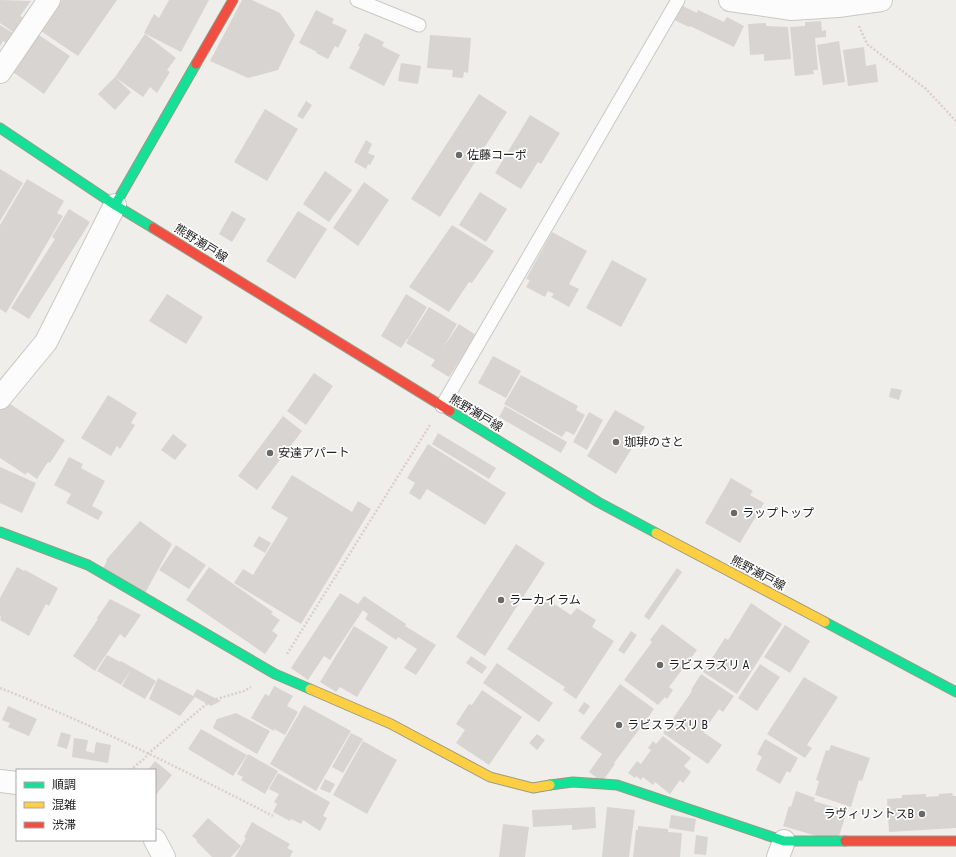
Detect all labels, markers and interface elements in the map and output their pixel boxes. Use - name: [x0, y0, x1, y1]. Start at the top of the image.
- place label: 佐藤コーポ: [467, 148, 527, 162]
- marker: 佐藤コーポ: [454, 150, 464, 160]
- street label: 熊野瀬戸線: [172, 221, 230, 265]
- street label: 熊野瀬戸線: [447, 392, 505, 434]
- place label: 珈琲のさと: [624, 435, 684, 449]
- marker: 珈琲のさと: [611, 437, 621, 447]
- place label: 安達アパート: [278, 446, 350, 460]
- marker: 安達アパート: [265, 448, 275, 458]
- place label: ラップトップ: [742, 506, 814, 520]
- marker: ラップトップ: [729, 508, 739, 518]
- street label: 熊野瀬戸線: [728, 553, 788, 593]
- place label: ラーカイラム: [509, 593, 581, 607]
- marker: ラーカイラム: [496, 595, 506, 605]
- place label: ラビスラズリ A: [668, 658, 750, 672]
- marker: ラビスラズリ A: [655, 660, 665, 670]
- place label: ラビスラズリ B: [627, 718, 708, 732]
- marker: ラビスラズリ B: [614, 720, 624, 730]
- legend: [16, 769, 156, 841]
- text: 順調: [52, 778, 76, 792]
- text: 混雑: [52, 798, 76, 812]
- place label: ラヴィリントスB: [823, 807, 914, 821]
- marker: ラヴィリントスB: [917, 809, 927, 819]
- text: 渋滞: [52, 818, 76, 832]

